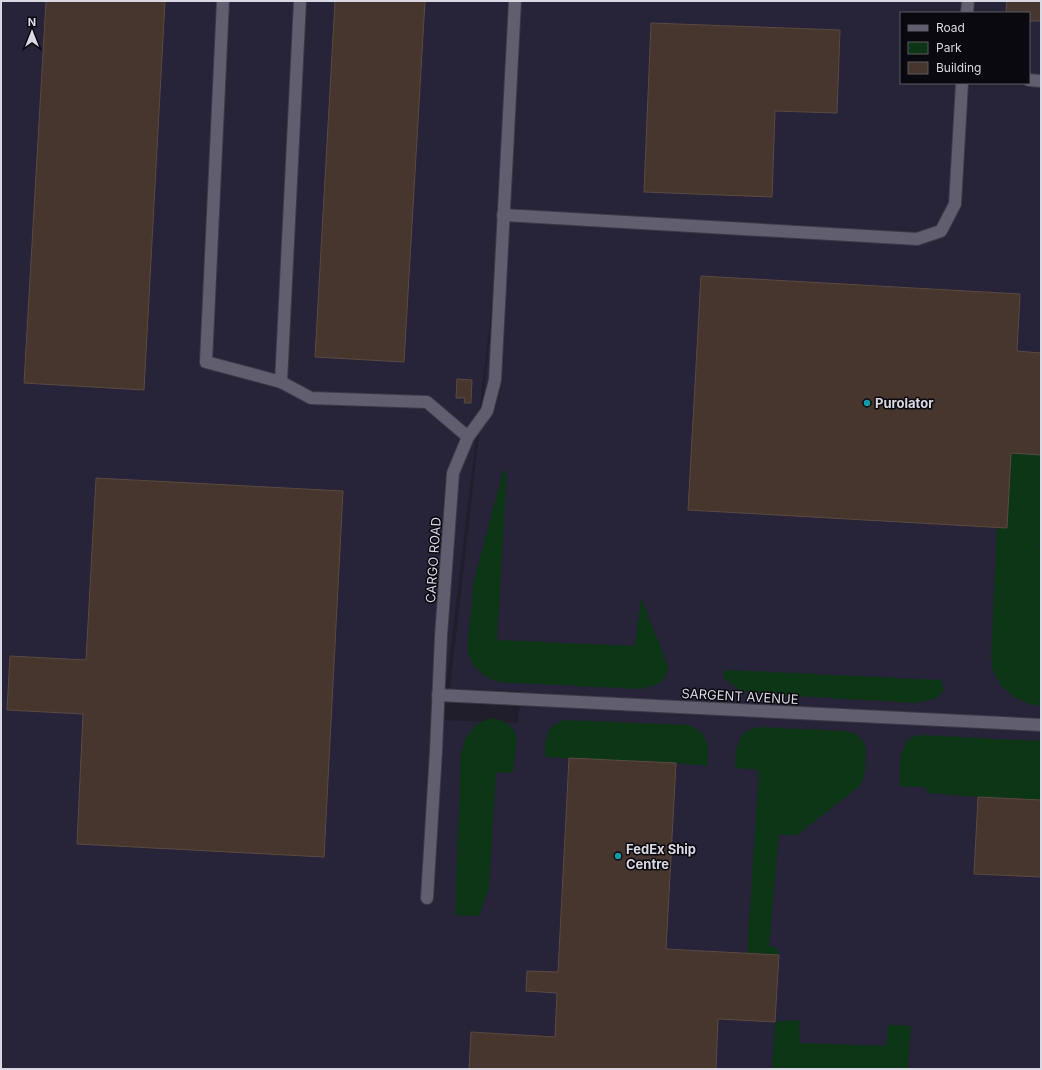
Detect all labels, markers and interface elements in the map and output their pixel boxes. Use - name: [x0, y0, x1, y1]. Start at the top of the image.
- north arrow: [12, 12, 52, 52]
- legend: [900, 12, 1030, 84]
- text: N: [28, 15, 36, 29]
- text: Road: [936, 20, 965, 35]
- text: Park: [936, 40, 962, 55]
- text: Building: [936, 60, 981, 75]
- place label: Purolator: [875, 395, 934, 411]
- marker: Purolator: [862, 398, 872, 408]
- street label: CARGO ROAD: [422, 516, 444, 604]
- street label: SARGENT AVENUE: [681, 685, 799, 707]
- place label: FedEx Ship Centre: [626, 841, 696, 872]
- marker: FedEx Ship Centre: [613, 851, 623, 861]

